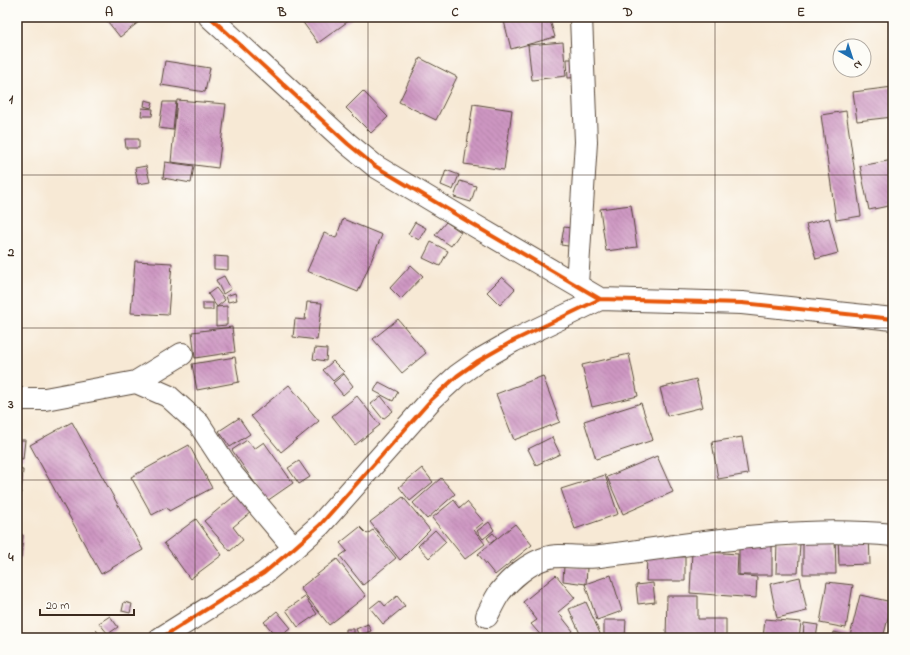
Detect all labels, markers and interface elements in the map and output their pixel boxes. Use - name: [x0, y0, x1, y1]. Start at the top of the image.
- text: A: [105, 3, 113, 22]
- text: B: [277, 3, 287, 22]
- text: C: [451, 3, 459, 22]
- text: D: [622, 3, 633, 22]
- text: E: [797, 3, 805, 22]
- north arrow: [832, 38, 872, 78]
- text: N: [850, 56, 866, 74]
- text: 1: [9, 90, 14, 109]
- text: 2: [7, 243, 15, 262]
- text: 3: [7, 395, 14, 414]
- text: 4: [7, 548, 14, 567]
- scale bar: [40, 591, 134, 617]
- text: 20 m: [46, 597, 69, 615]

